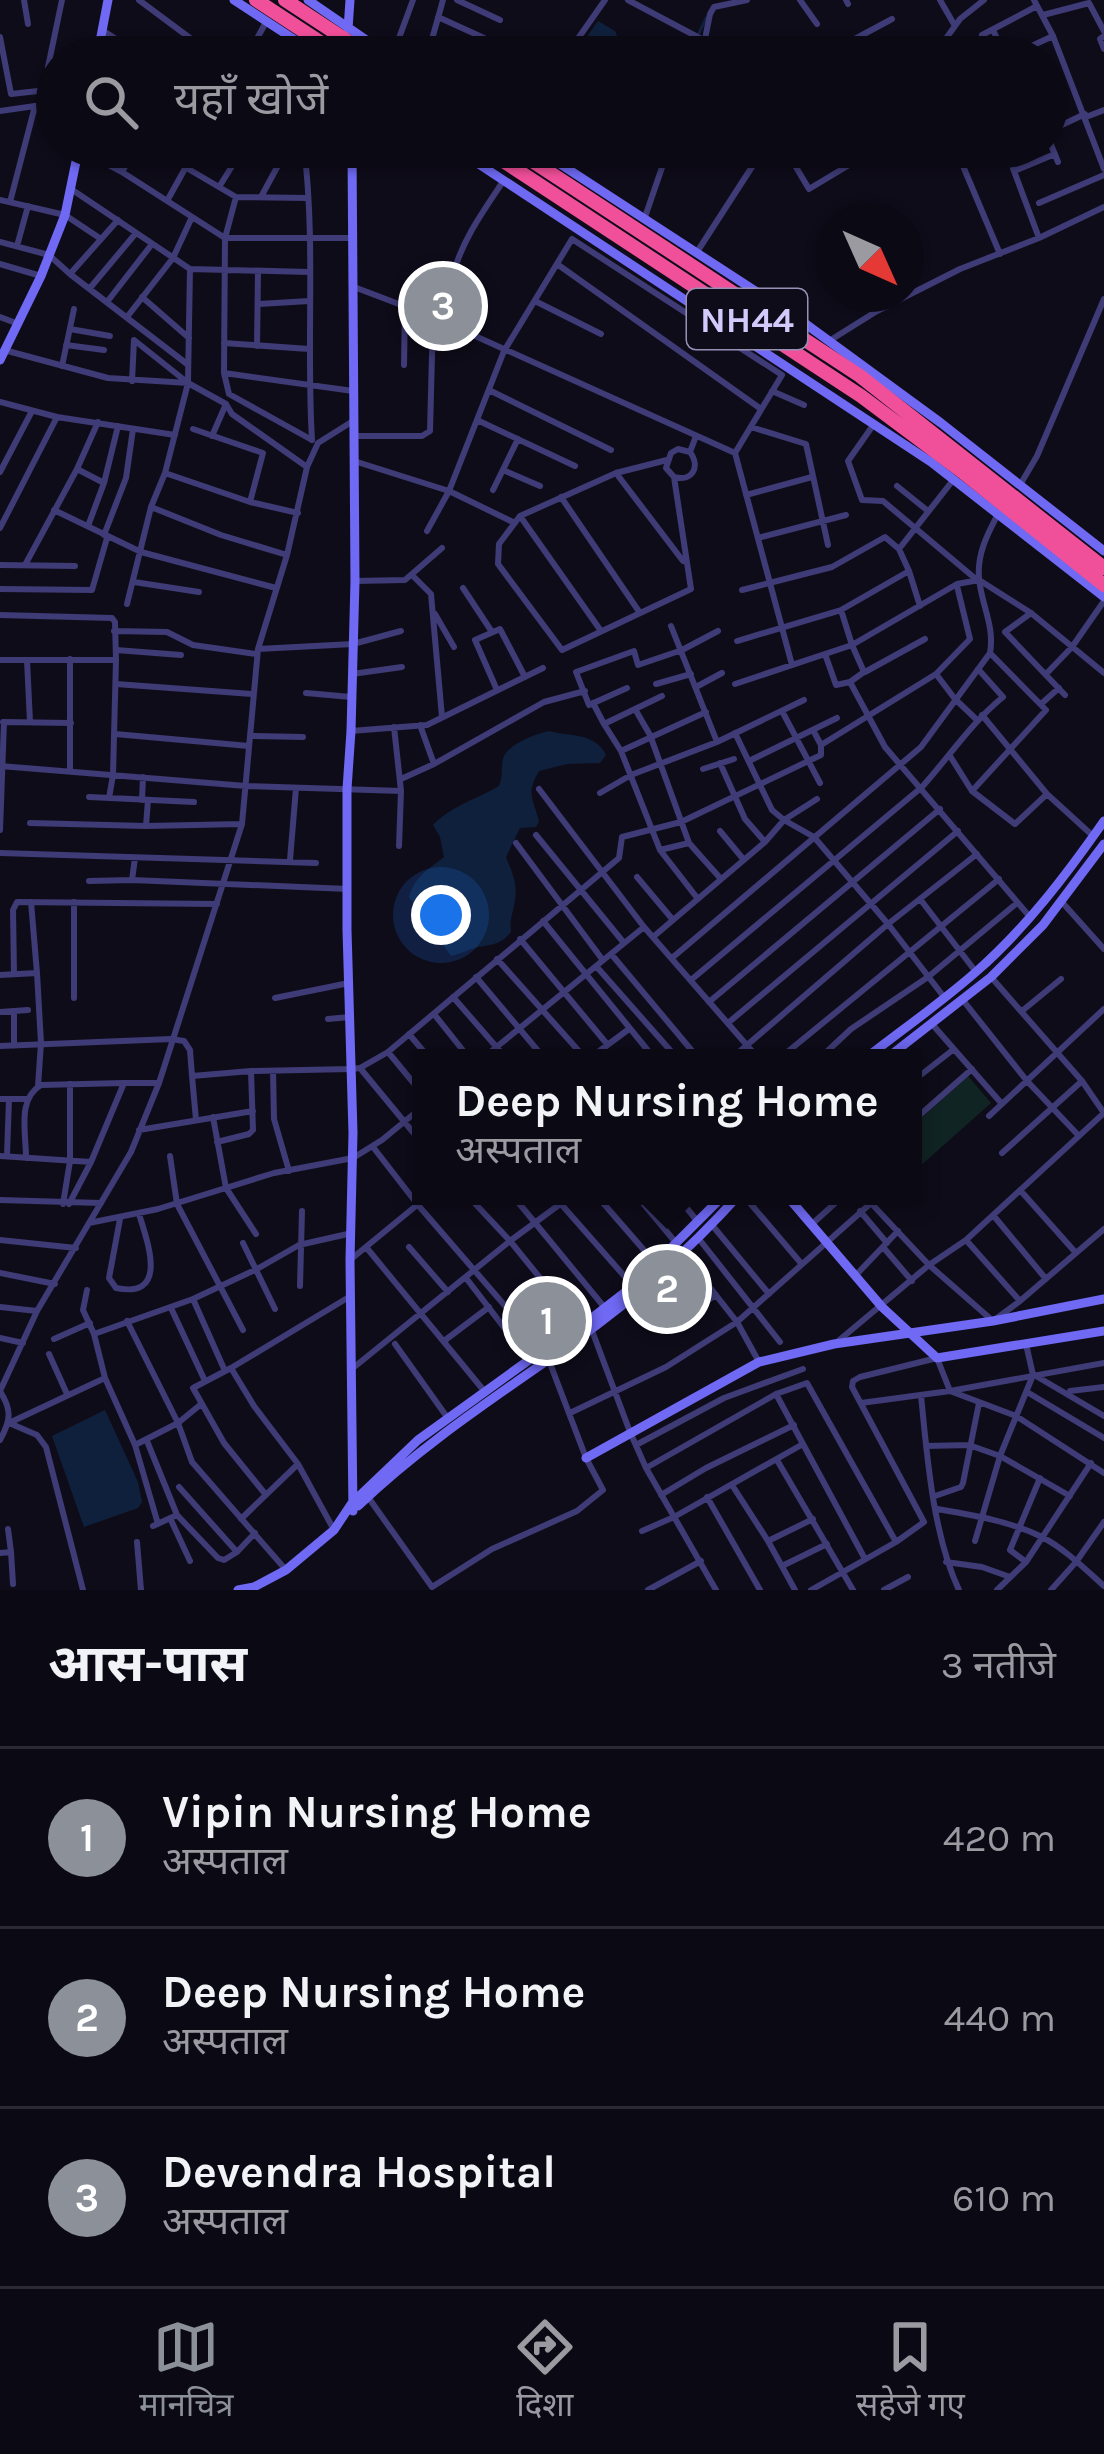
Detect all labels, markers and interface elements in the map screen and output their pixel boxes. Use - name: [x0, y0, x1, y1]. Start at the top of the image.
- search box: [36, 36, 1068, 168]
- icon: search: [78, 69, 144, 135]
- text: यहाँ खोजें: [174, 73, 328, 125]
- north arrow: [816, 204, 924, 312]
- pin: 3: [404, 261, 482, 351]
- road number: NH44: [687, 289, 807, 349]
- your location: [411, 885, 471, 945]
- popup: [412, 1049, 922, 1205]
- text: Deep Nursing Home: [455, 1075, 879, 1127]
- text: अस्पताल: [455, 1127, 581, 1173]
- pin: 2: [628, 1244, 706, 1334]
- pin: 1: [508, 1276, 586, 1366]
- text: आस-पास: [48, 1634, 247, 1694]
- text: 3 नतीजे: [941, 1642, 1056, 1688]
- text: Vipin Nursing Home: [162, 1786, 592, 1838]
- text: 1: [80, 1815, 94, 1861]
- text: 420 m: [943, 1815, 1056, 1861]
- text: अस्पताल: [162, 1838, 288, 1884]
- text: Deep Nursing Home: [162, 1966, 585, 2018]
- text: 2: [75, 1995, 99, 2041]
- text: 440 m: [944, 1995, 1056, 2041]
- text: अस्पताल: [162, 2018, 288, 2064]
- text: Devendra Hospital: [162, 2146, 556, 2198]
- text: 3: [75, 2175, 99, 2221]
- text: 610 m: [952, 2175, 1056, 2221]
- text: अस्पताल: [162, 2198, 288, 2244]
- tab: मानचित्र: [139, 2314, 233, 2429]
- tab: दिशा: [512, 2314, 578, 2429]
- tab: सहेजे गए: [856, 2314, 965, 2429]

